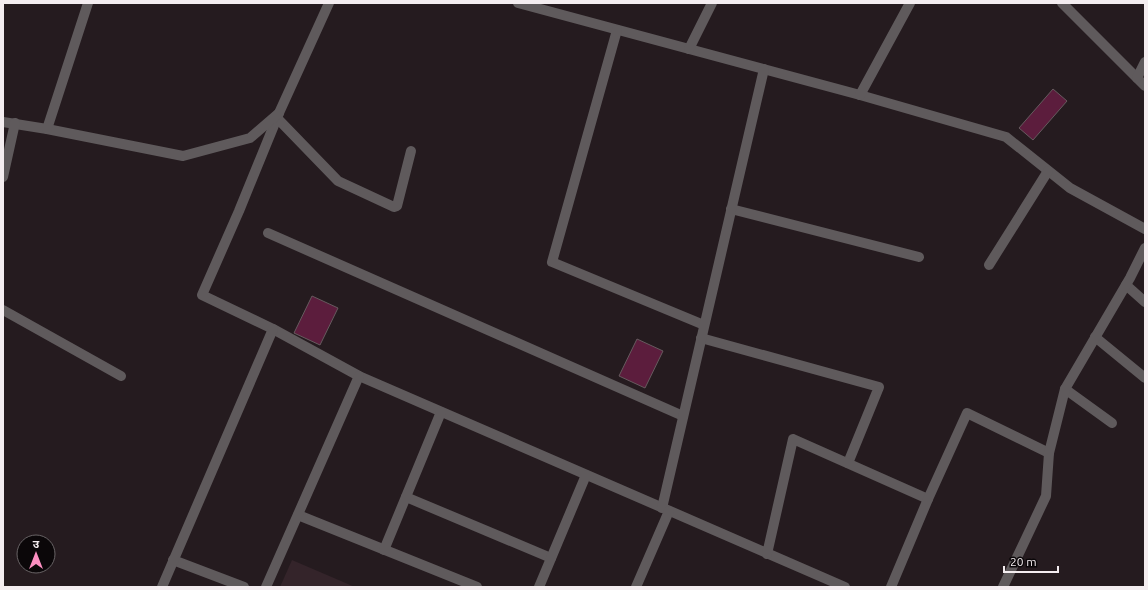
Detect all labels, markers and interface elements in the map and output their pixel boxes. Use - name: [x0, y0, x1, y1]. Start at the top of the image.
- north arrow: [16, 534, 56, 574]
- text: उ: [33, 538, 40, 550]
- scale bar: [1004, 548, 1058, 574]
- text: 20 m: [1010, 555, 1037, 568]

